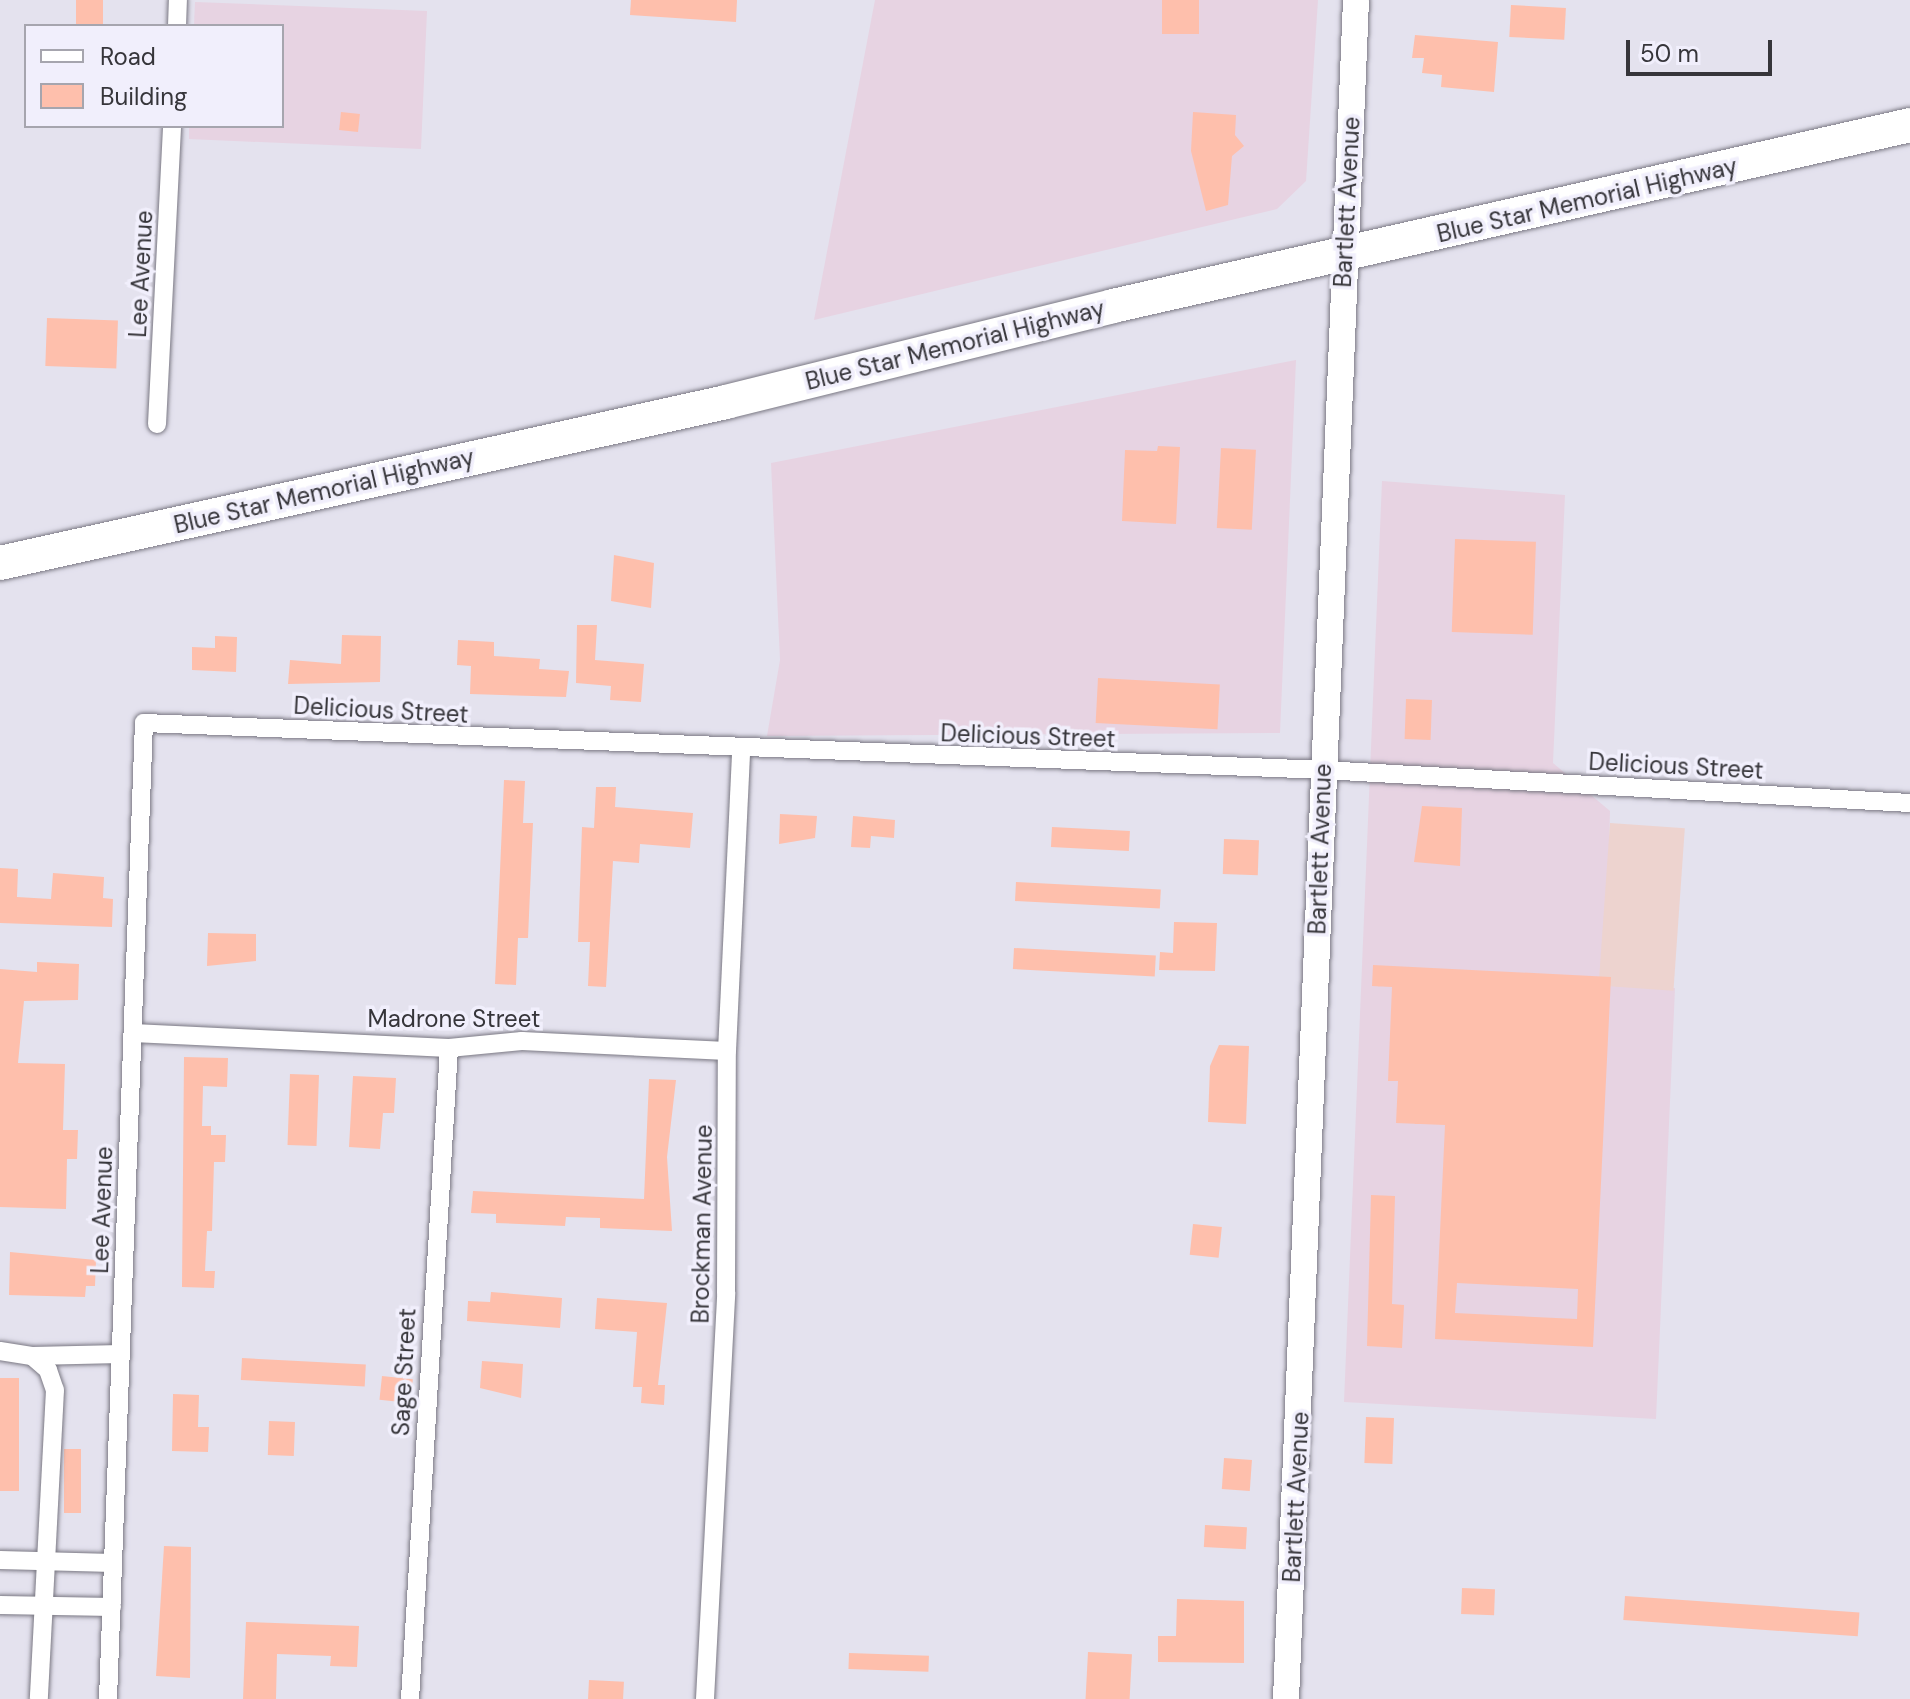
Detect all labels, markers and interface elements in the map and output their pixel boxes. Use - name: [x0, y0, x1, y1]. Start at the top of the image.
- legend: [24, 24, 284, 128]
- scale bar: [1630, 24, 1776, 74]
- text: 50 m: [1640, 38, 1699, 69]
- text: Road: [100, 41, 156, 72]
- text: Building: [100, 81, 187, 112]
- street label: Bartlett Avenue: [1328, 116, 1366, 288]
- street label: Blue Star Memorial Highway: [1434, 151, 1740, 249]
- street label: Lee Avenue: [123, 210, 159, 338]
- street label: Blue Star Memorial Highway: [802, 294, 1108, 396]
- street label: Blue Star Memorial Highway: [171, 442, 477, 540]
- street label: Delicious Street: [293, 691, 469, 729]
- street label: Delicious Street: [940, 719, 1116, 753]
- street label: Delicious Street: [1588, 747, 1764, 785]
- street label: Bartlett Avenue: [1303, 763, 1337, 935]
- street label: Madrone Street: [368, 1005, 540, 1033]
- street label: Brockman Avenue: [686, 1124, 718, 1324]
- street label: Lee Avenue: [85, 1146, 119, 1274]
- street label: Sage Street: [386, 1307, 422, 1437]
- street label: Bartlett Avenue: [1277, 1411, 1315, 1583]

